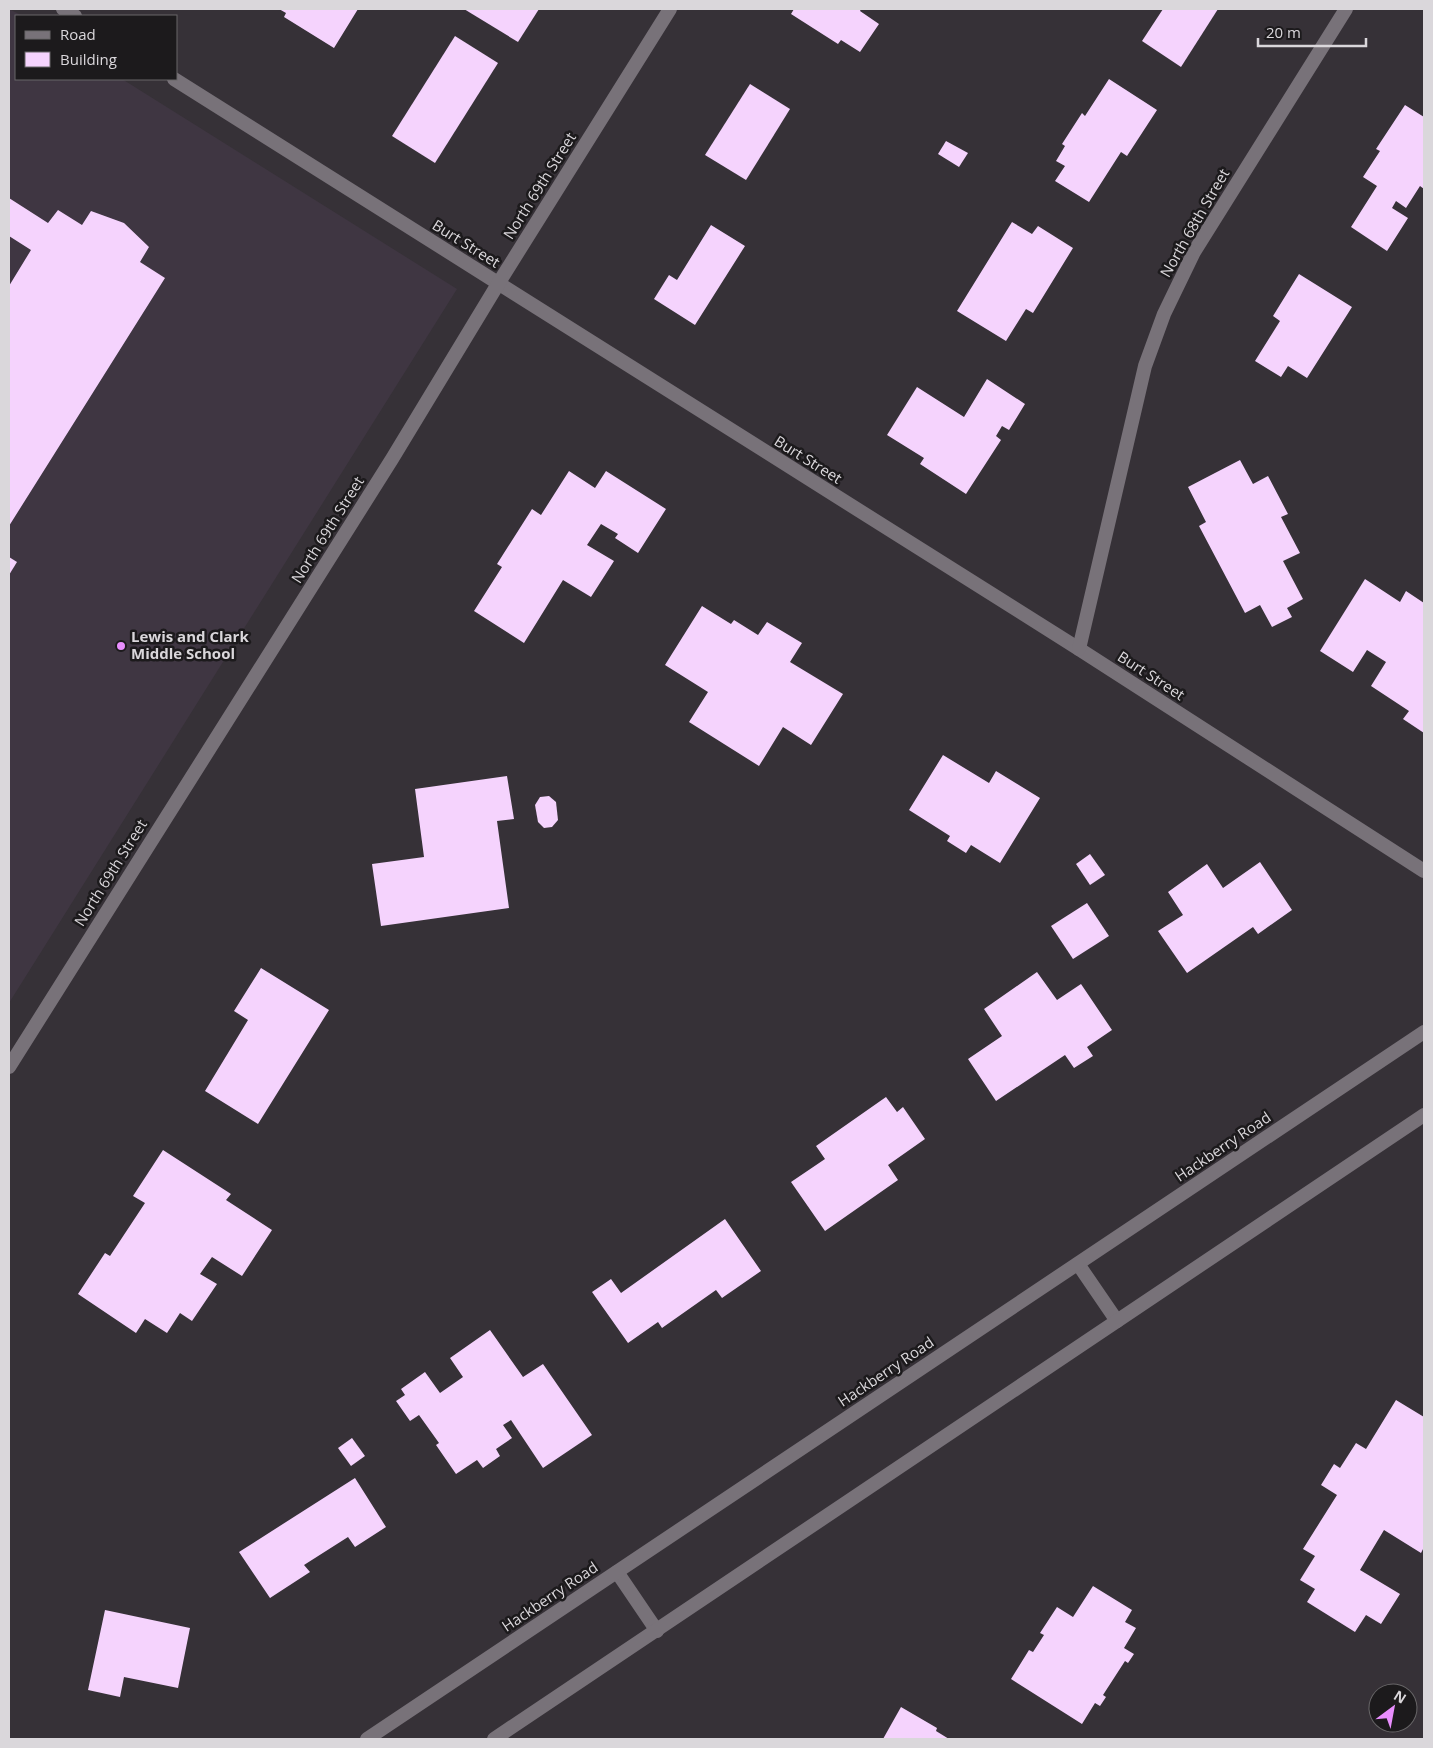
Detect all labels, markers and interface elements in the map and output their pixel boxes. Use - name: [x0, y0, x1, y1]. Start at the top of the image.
- legend: [15, 15, 178, 80]
- scale bar: [1258, 15, 1366, 47]
- text: 20 m: [1266, 22, 1301, 42]
- text: Road: [60, 24, 96, 44]
- text: Building: [60, 49, 117, 69]
- street label: North 69th Street: [498, 128, 580, 243]
- street label: North 68th Street: [1155, 165, 1233, 280]
- street label: Burt Street: [429, 214, 504, 272]
- street label: Burt Street: [771, 430, 846, 488]
- street label: North 69th Street: [286, 472, 368, 587]
- place label: Lewis and Clark Middle School: [131, 626, 249, 663]
- marker: Lewis and Clark Middle School: [115, 640, 127, 652]
- street label: Burt Street: [1114, 646, 1189, 704]
- street label: North 69th Street: [69, 815, 151, 930]
- street label: Hackberry Road: [1171, 1107, 1274, 1186]
- street label: Hackberry Road: [834, 1332, 937, 1411]
- street label: Hackberry Road: [498, 1557, 601, 1636]
- north arrow: [1368, 1683, 1418, 1733]
- text: N: [1390, 1685, 1410, 1708]

